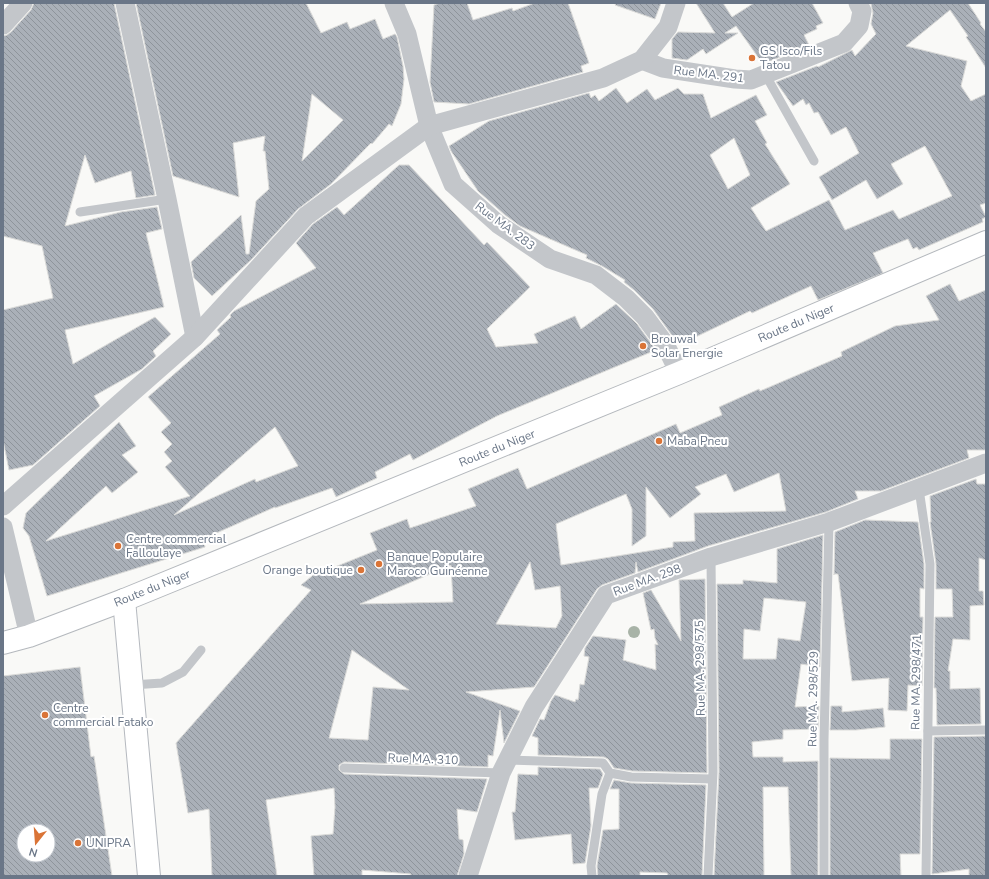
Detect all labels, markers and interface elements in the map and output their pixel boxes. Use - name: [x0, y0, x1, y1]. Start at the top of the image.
- place label: GS Isco/Fils Tatou: [760, 43, 822, 73]
- marker: GS Isco/Fils Tatou: [747, 53, 757, 63]
- street label: Rue MA. 291: [673, 62, 745, 86]
- street label: Rue MA. 283: [472, 198, 538, 254]
- street label: Route du Niger: [756, 300, 837, 346]
- place label: Brouwal Solar Energie: [651, 331, 723, 361]
- marker: Brouwal Solar Energie: [638, 341, 648, 351]
- street label: Route du Niger: [456, 425, 538, 471]
- place label: Maba Pneu: [667, 433, 727, 449]
- marker: Maba Pneu: [654, 436, 664, 446]
- place label: Centre commercial Falloulaye: [126, 531, 227, 561]
- marker: Centre commercial Falloulaye: [113, 541, 123, 551]
- place label: Banque Populaire Maroco Guinéenne: [387, 549, 488, 579]
- marker: Banque Populaire Maroco Guinéenne: [374, 559, 384, 569]
- street label: Rue MA. 298: [611, 560, 683, 600]
- place label: Orange boutique: [262, 562, 353, 578]
- street label: Route du Niger: [111, 565, 193, 611]
- marker: Orange boutique: [356, 565, 366, 575]
- street label: Rue MA. 298/575: [691, 620, 709, 716]
- street label: Rue MA. 298/471: [907, 634, 925, 730]
- street label: Rue MA. 298/529: [804, 651, 822, 747]
- place label: Centre commercial Fatako: [53, 700, 154, 730]
- marker: Centre commercial Fatako: [40, 710, 50, 720]
- street label: Rue MA. 310: [387, 750, 459, 768]
- north arrow: [16, 823, 56, 863]
- place label: UNIPRA: [86, 835, 131, 851]
- marker: UNIPRA: [73, 838, 83, 848]
- text: N: [27, 844, 39, 860]

